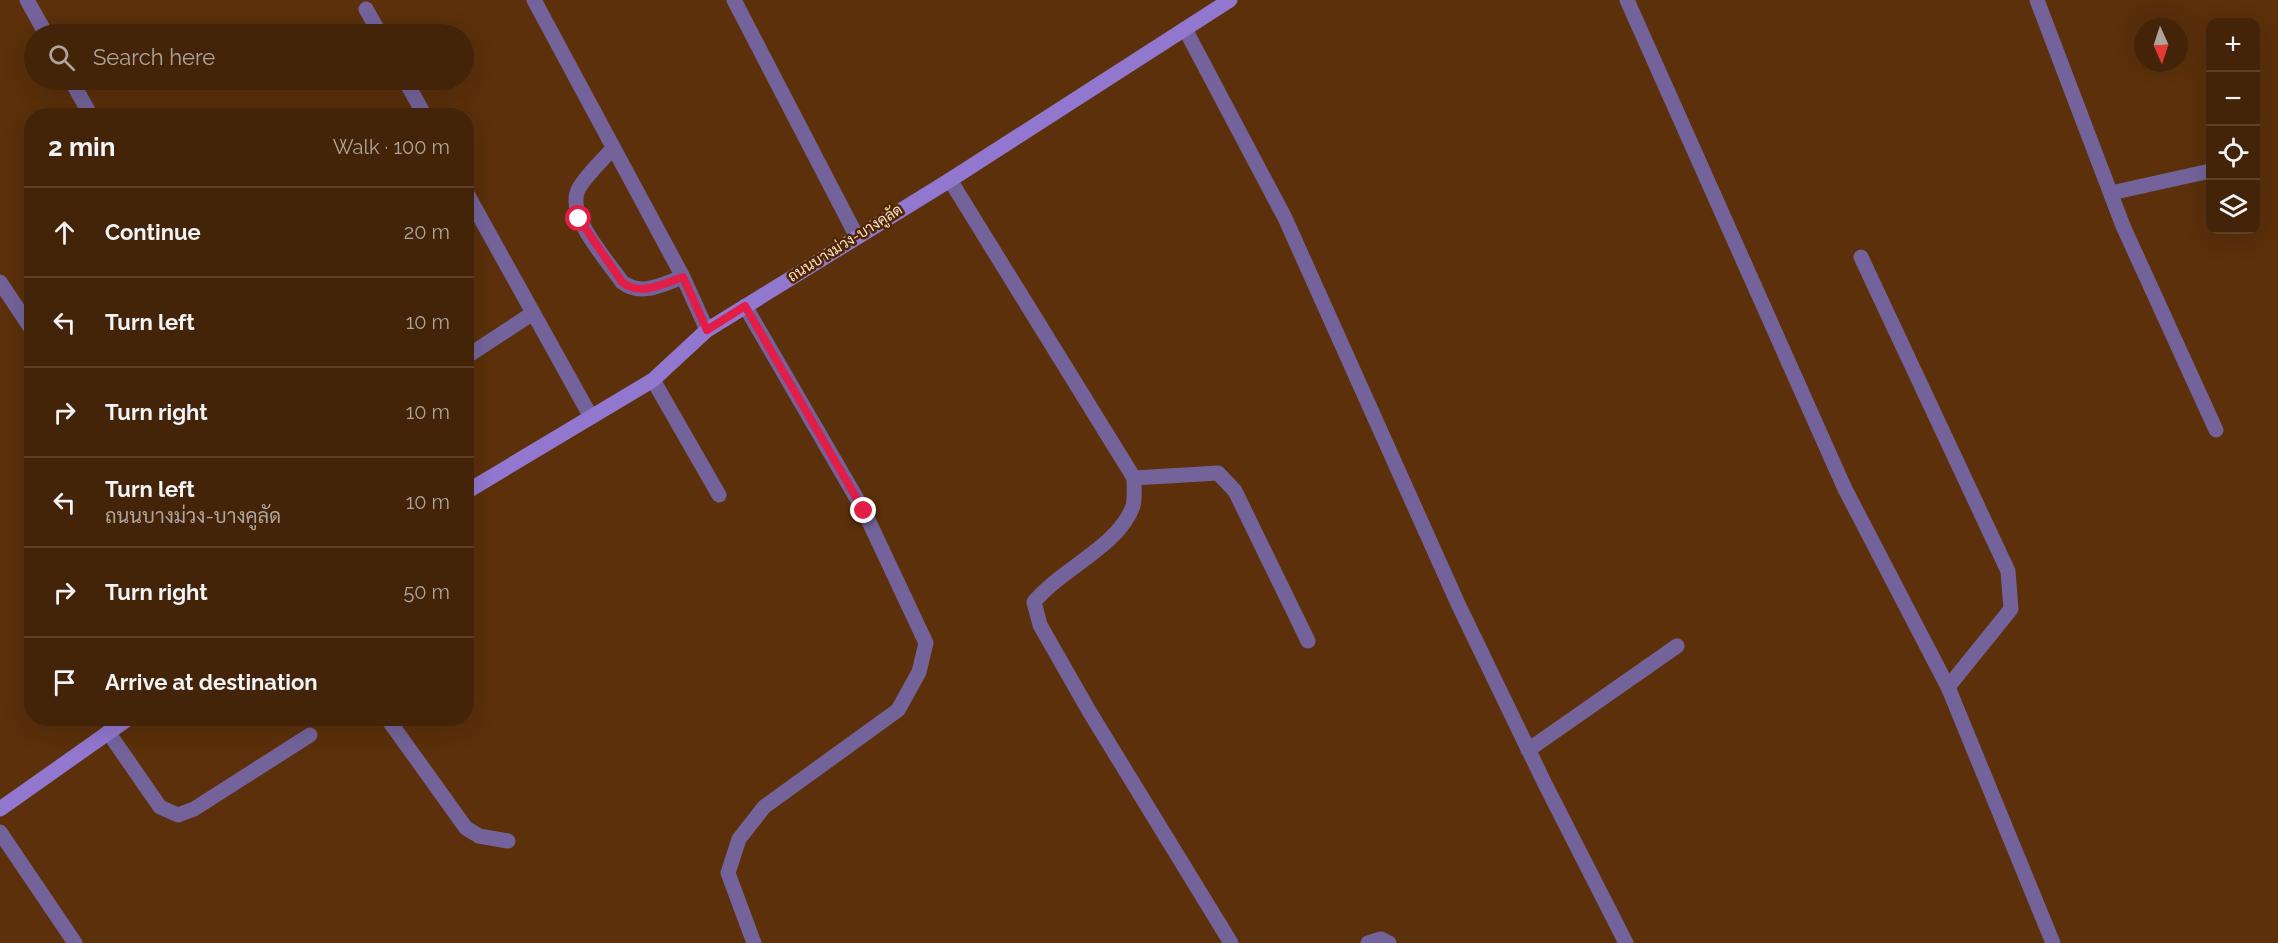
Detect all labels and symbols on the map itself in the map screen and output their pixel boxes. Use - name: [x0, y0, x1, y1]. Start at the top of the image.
- north arrow: [2134, 18, 2188, 72]
- street label: ถนนบางม่วง-บางคูลัด: [784, 200, 906, 286]
- route start: [565, 205, 591, 231]
- route end: [850, 497, 876, 523]

